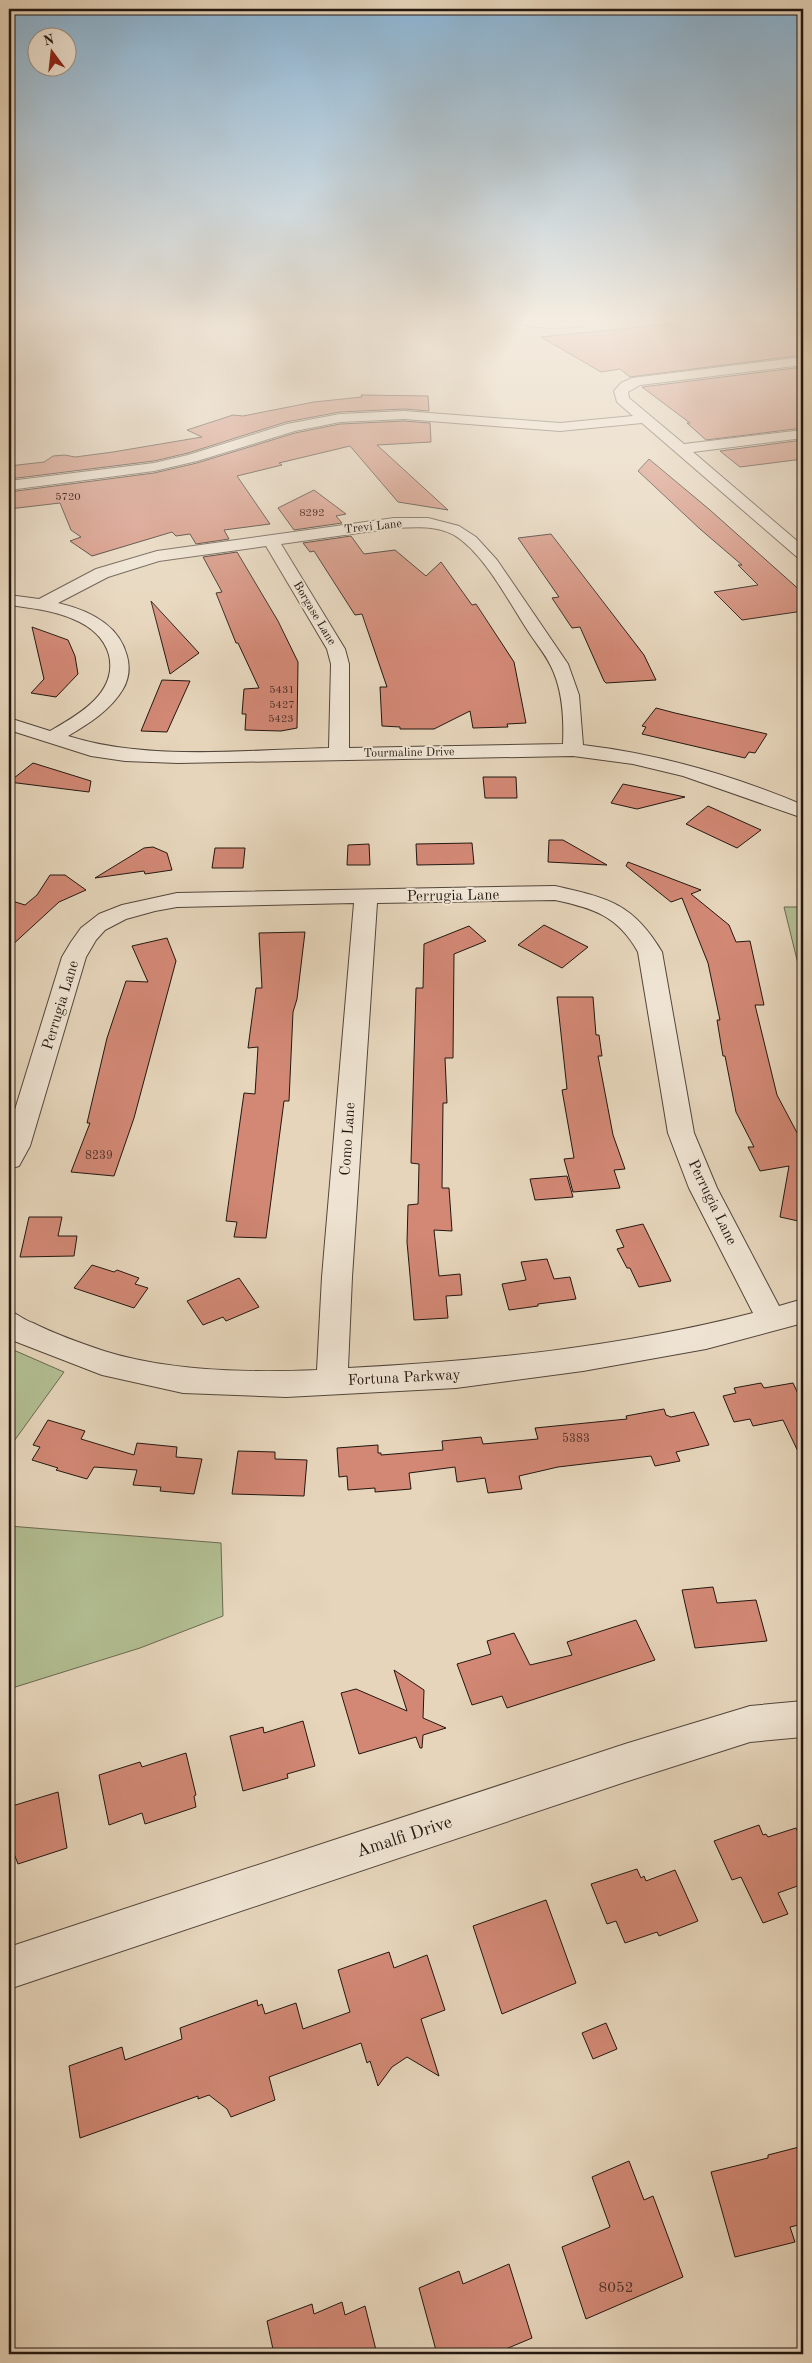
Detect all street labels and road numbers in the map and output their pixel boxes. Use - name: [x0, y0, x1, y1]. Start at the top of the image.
- street label: Trevi Lane: [344, 518, 403, 536]
- street label: Borgase Lane: [291, 580, 338, 648]
- street label: Tourmaline Drive: [363, 746, 455, 760]
- street label: Perrugia Lane: [406, 888, 500, 905]
- street label: Perrugia Lane: [41, 959, 82, 1052]
- street label: Como Lane: [338, 1102, 359, 1176]
- street label: Perrugia Lane: [685, 1158, 739, 1248]
- street label: Fortuna Parkway: [347, 1368, 461, 1389]
- street label: Amalfi Drive: [354, 1813, 454, 1861]

